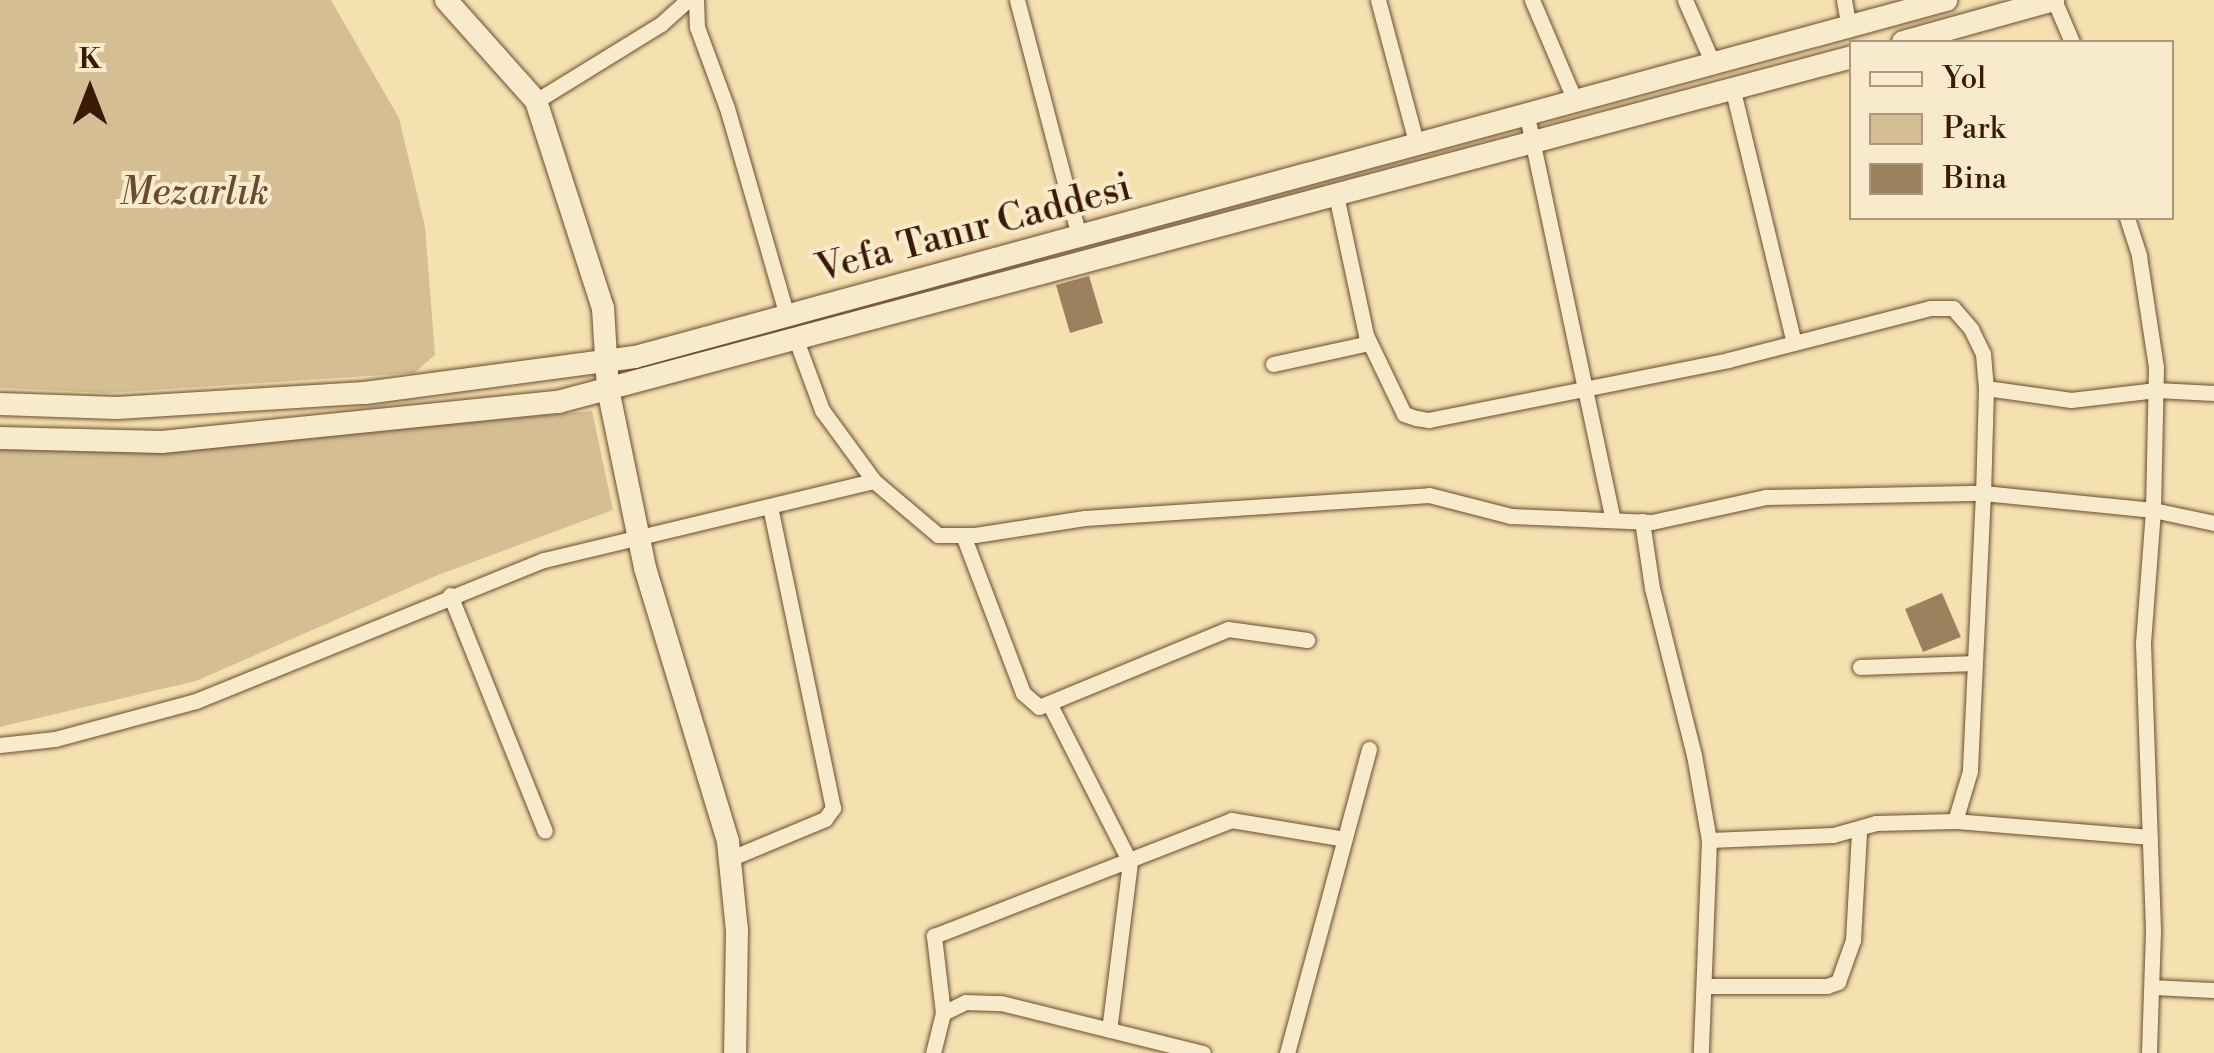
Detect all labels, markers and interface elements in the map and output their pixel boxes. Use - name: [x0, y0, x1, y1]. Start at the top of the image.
- north arrow: [40, 40, 140, 140]
- legend: [1849, 40, 2174, 220]
- text: K: [79, 42, 101, 77]
- text: Yol: [1943, 60, 1986, 98]
- text: Park: [1943, 110, 2005, 148]
- text: Bina: [1943, 160, 2007, 198]
- street label: Vefa Tanır Caddesi: [812, 165, 1136, 293]
- park label: Mezarlık: [119, 170, 269, 216]

